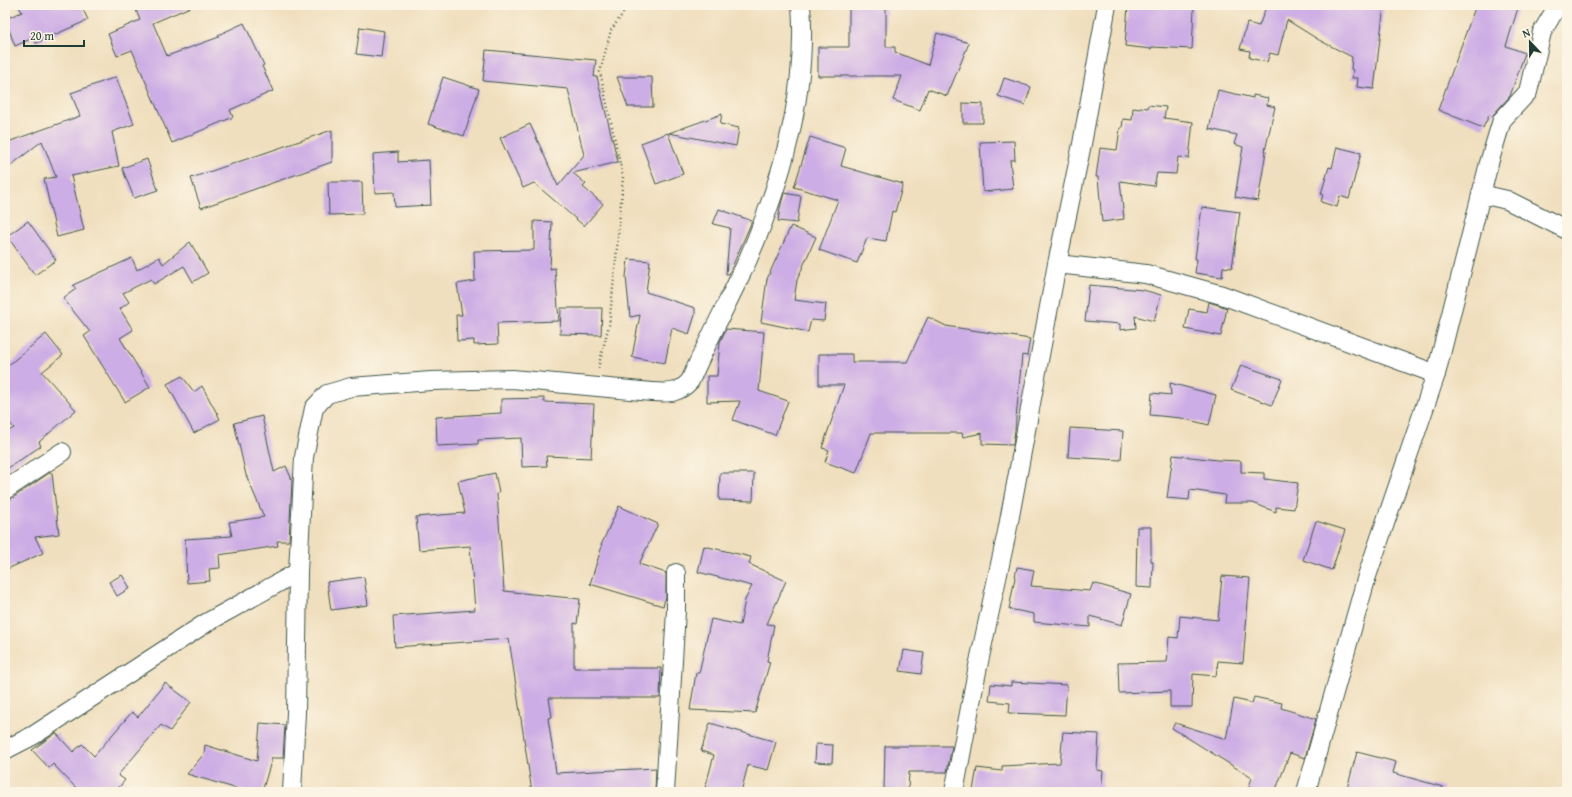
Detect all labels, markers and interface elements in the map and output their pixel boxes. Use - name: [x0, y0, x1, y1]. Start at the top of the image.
- scale bar: [24, 22, 84, 48]
- north arrow: [1510, 22, 1550, 62]
- text: N: [1520, 24, 1533, 42]
- text: 20 m: [30, 27, 54, 44]

